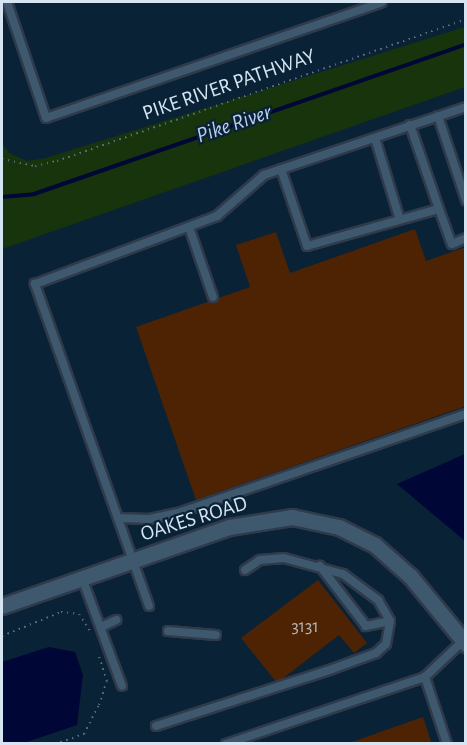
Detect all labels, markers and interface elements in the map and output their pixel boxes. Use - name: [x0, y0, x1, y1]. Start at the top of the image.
- street label: PIKE RIVER PATHWAY: [139, 44, 319, 126]
- water label: Pike River: [193, 99, 275, 149]
- street label: OAKES ROAD: [138, 491, 250, 547]
- house number: 3131: [291, 616, 319, 638]

